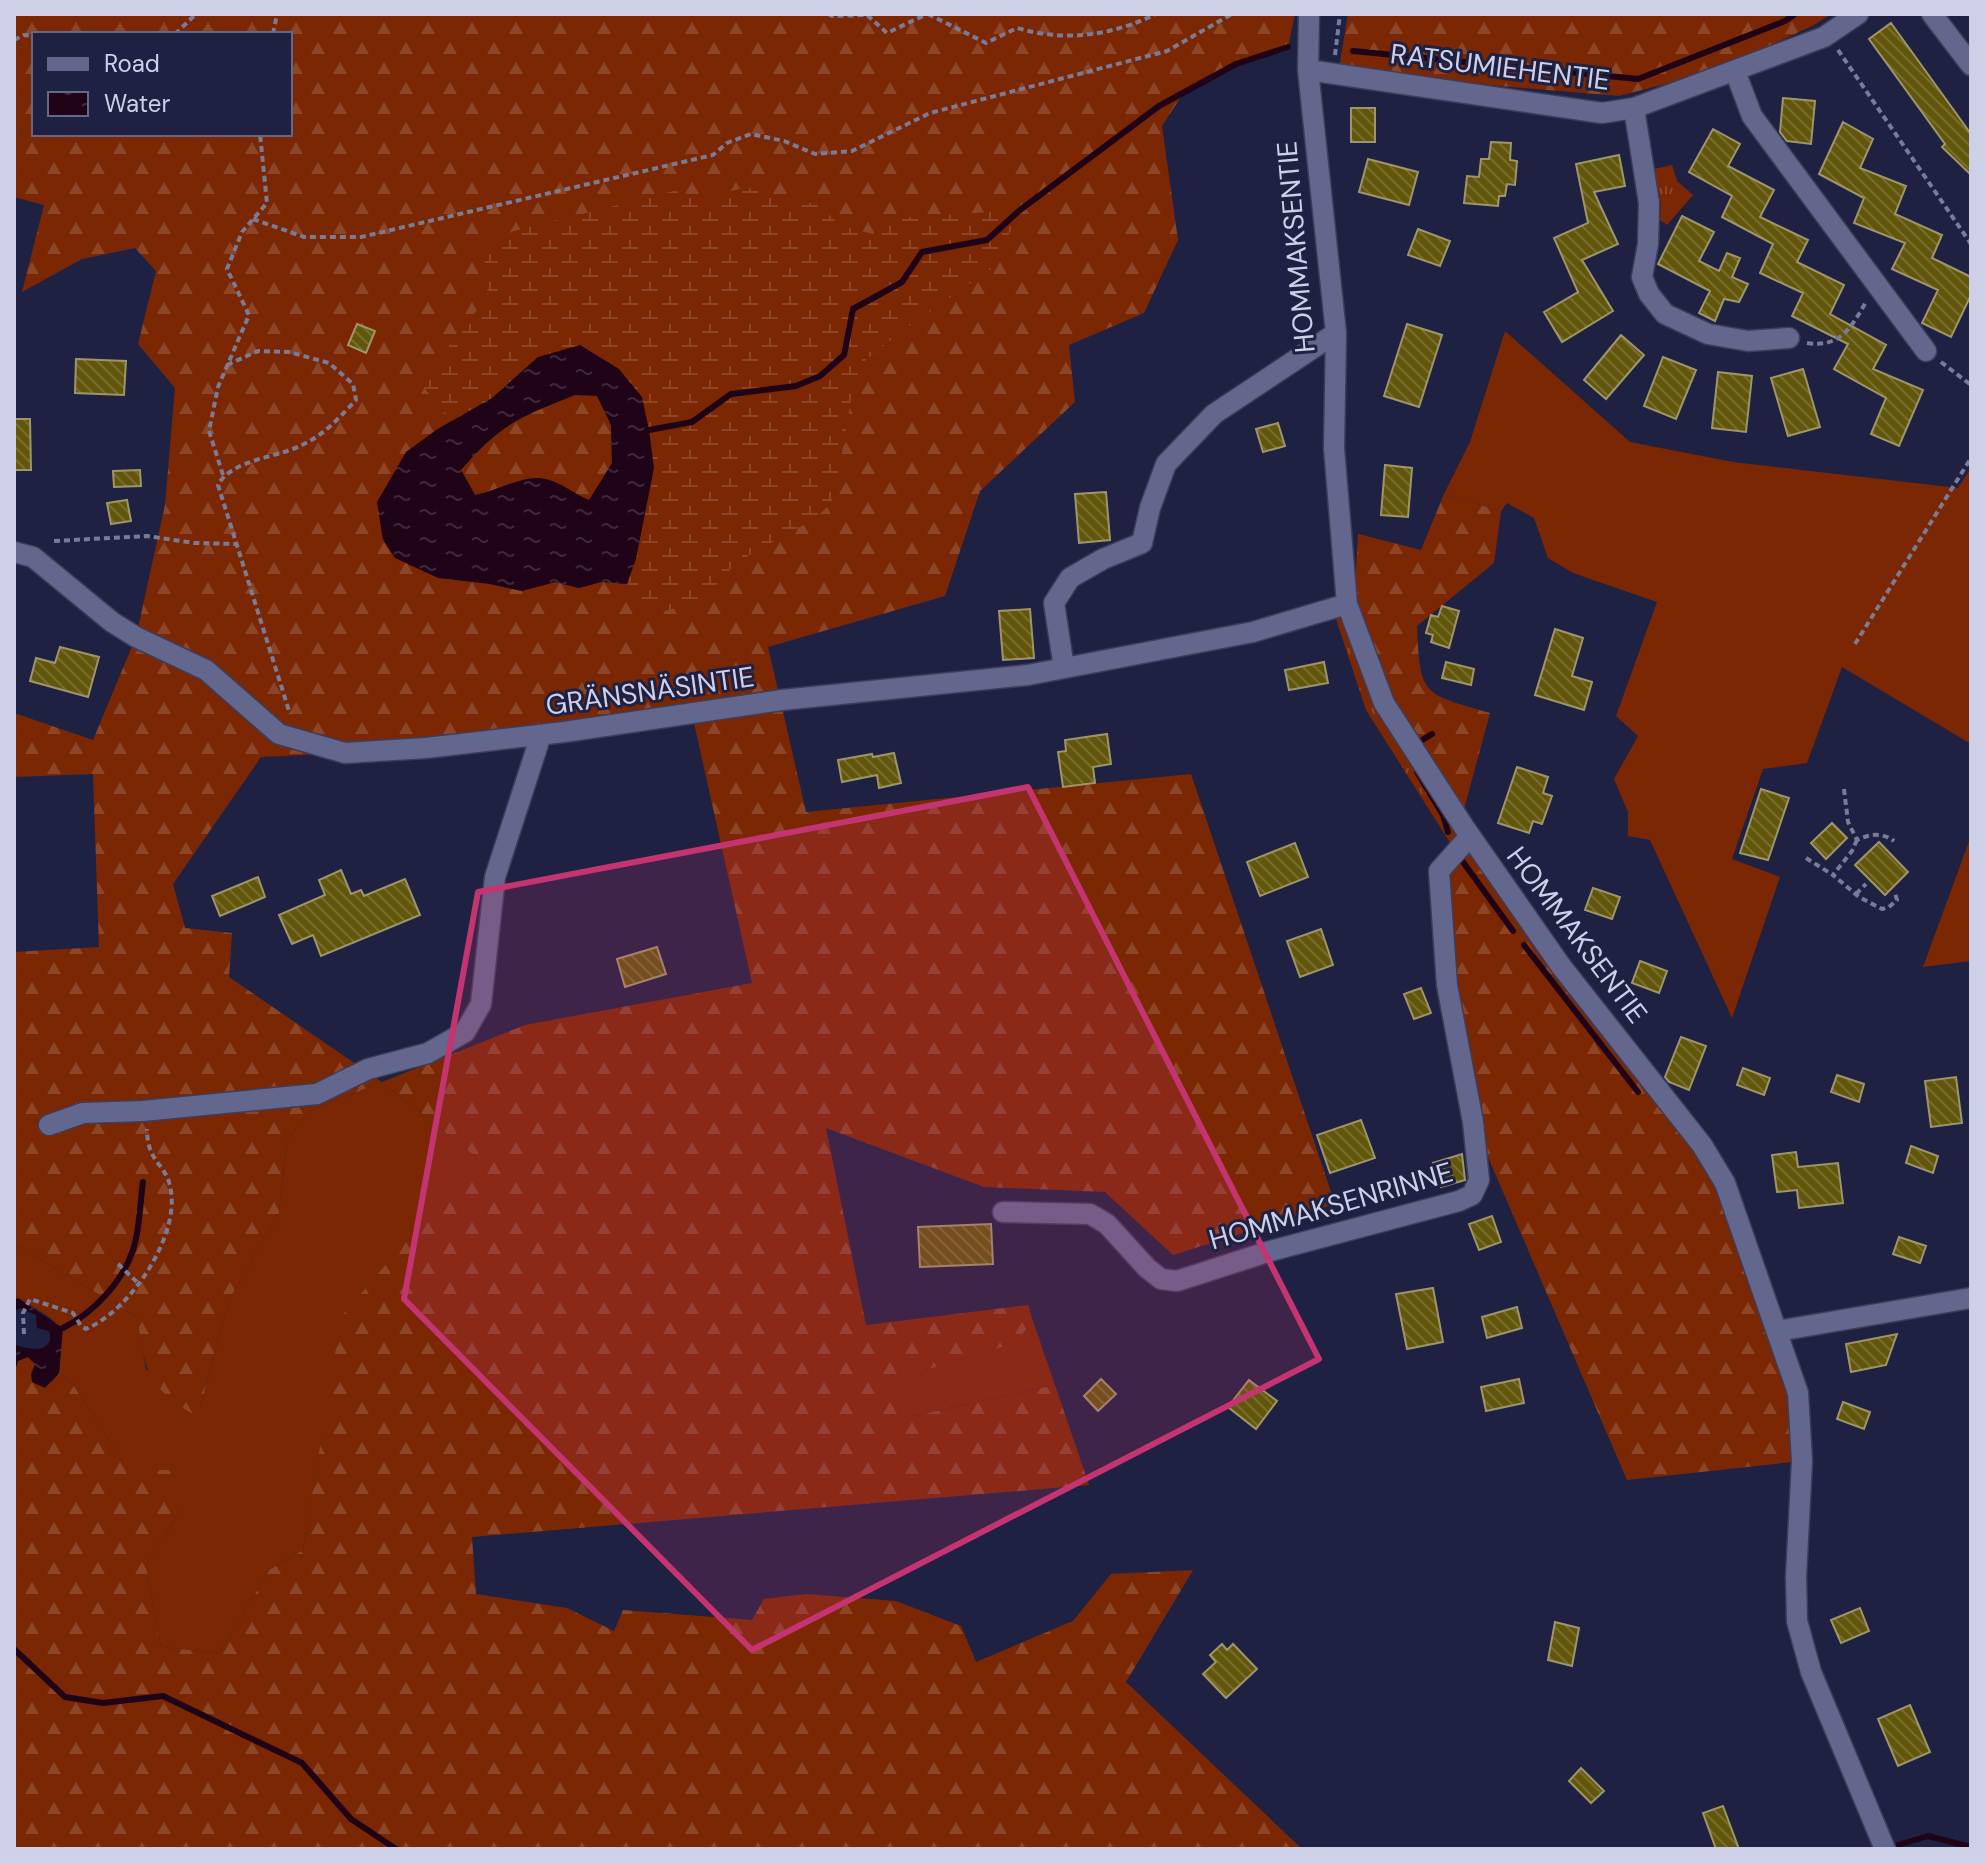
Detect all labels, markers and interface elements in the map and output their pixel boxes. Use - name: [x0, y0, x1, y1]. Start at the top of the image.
- legend: [32, 32, 292, 136]
- street label: RATSUMIEHENTIE: [1388, 35, 1612, 99]
- text: Road: [104, 48, 160, 79]
- text: Water: [104, 88, 170, 119]
- street label: HOMMAKSENTIE: [1268, 140, 1324, 354]
- street label: GRÄNSNÄSINTIE: [543, 658, 757, 724]
- street label: HOMMAKSENTIE: [1498, 839, 1656, 1031]
- street label: HOMMAKSENRINNE: [1205, 1154, 1457, 1258]

